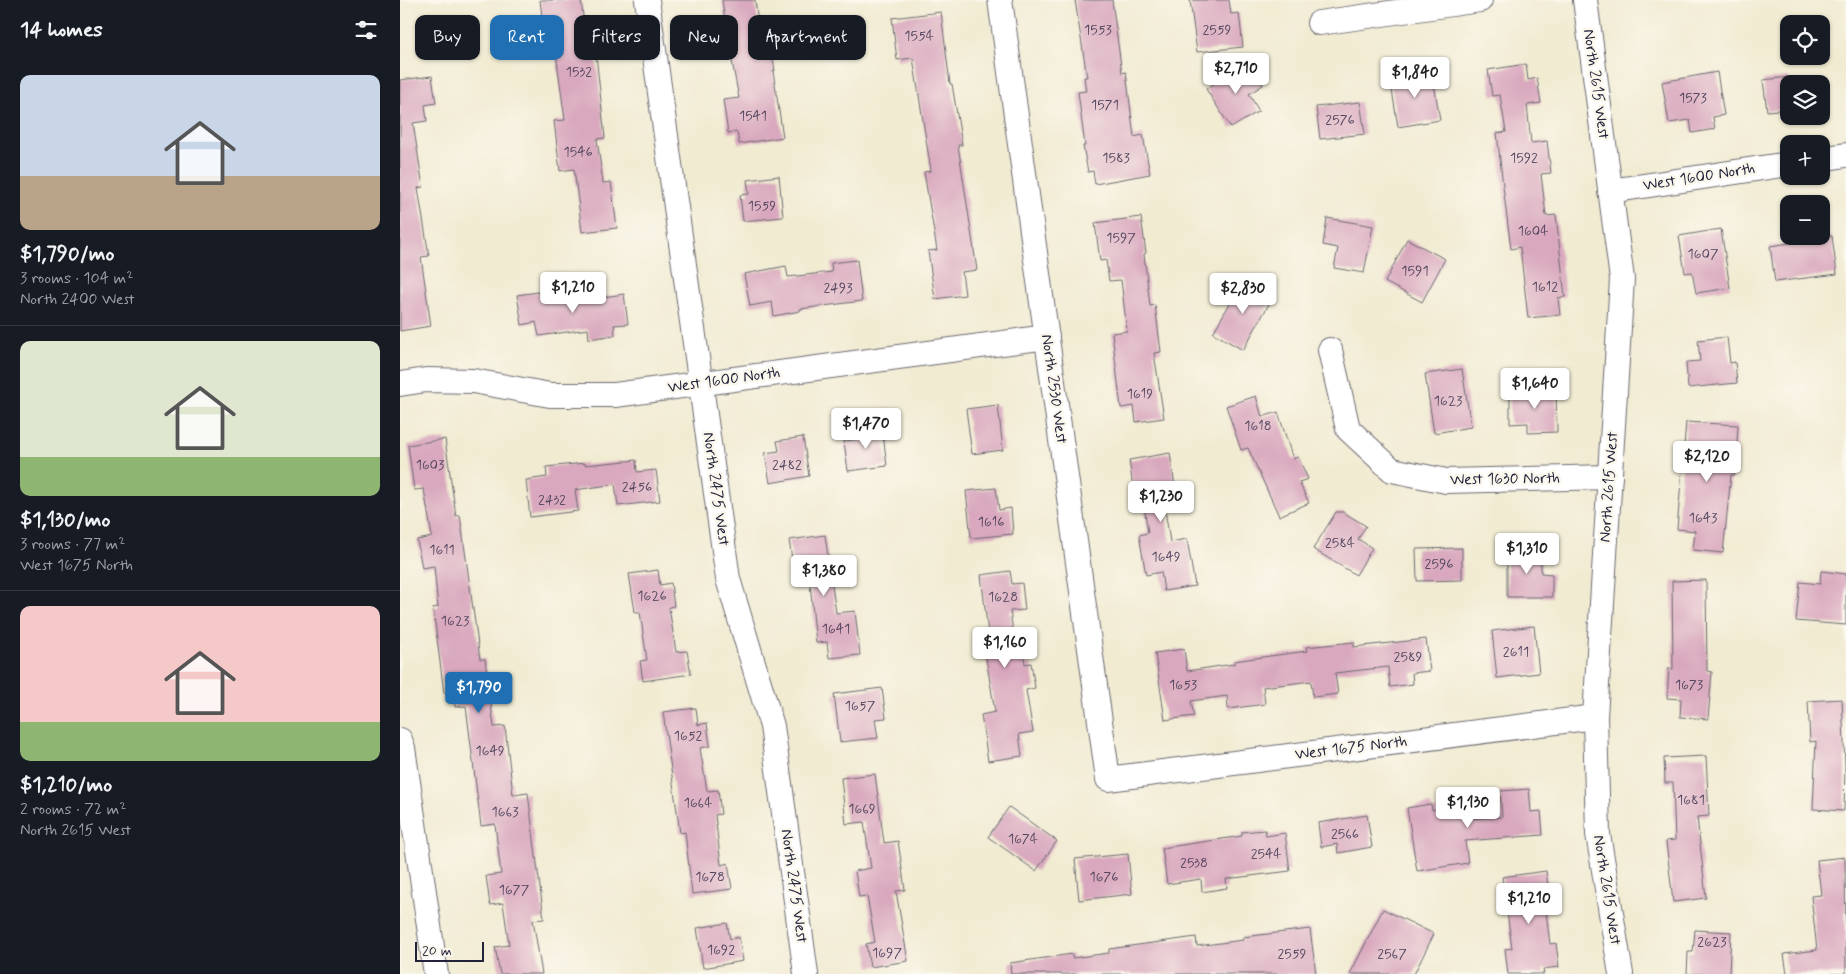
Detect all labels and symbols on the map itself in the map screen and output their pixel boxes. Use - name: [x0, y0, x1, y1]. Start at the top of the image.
- house number: 1553: [1084, 21, 1112, 39]
- house number: 2559: [1203, 21, 1232, 39]
- house number: 1554: [904, 27, 934, 45]
- street label: North 2615 West: [1578, 28, 1614, 140]
- pin: $2,710: [1195, 52, 1277, 95]
- pin: $1,840: [1374, 56, 1456, 99]
- house number: 1532: [566, 63, 592, 81]
- house number: 1573: [1679, 89, 1707, 107]
- house number: 1571: [1091, 96, 1119, 114]
- house number: 1541: [739, 107, 767, 125]
- house number: 2576: [1325, 111, 1355, 129]
- house number: 1546: [563, 143, 593, 161]
- house number: 1583: [1102, 149, 1130, 167]
- house number: 1592: [1510, 149, 1538, 167]
- street label: West 1600 North: [1641, 158, 1757, 196]
- house number: 1559: [748, 197, 776, 215]
- house number: 1604: [1518, 222, 1548, 240]
- house number: 1597: [1106, 229, 1136, 247]
- house number: 1607: [1688, 245, 1719, 263]
- house number: 1591: [1401, 262, 1429, 280]
- pin: $1,210: [532, 272, 614, 314]
- pin: $2,830: [1202, 272, 1284, 315]
- house number: 1612: [1532, 278, 1558, 296]
- house number: 2493: [823, 279, 853, 297]
- street label: North 2530 West: [1036, 333, 1072, 445]
- street label: West 1600 North: [667, 362, 781, 398]
- pin: $1,640: [1494, 368, 1576, 410]
- house number: 1619: [1127, 385, 1153, 403]
- house number: 1623: [1434, 392, 1462, 410]
- pin: $1,470: [825, 408, 907, 450]
- house number: 1618: [1244, 417, 1272, 435]
- street label: North 2475 West: [698, 431, 734, 547]
- street label: North 2615 West: [1595, 431, 1623, 543]
- pin: $2,120: [1666, 440, 1748, 483]
- house number: 1603: [416, 456, 444, 474]
- house number: 2482: [772, 456, 802, 474]
- street label: West 1630 North: [1450, 468, 1560, 490]
- house number: 2456: [622, 478, 652, 496]
- pin: $1,230: [1120, 480, 1202, 523]
- house number: 2432: [538, 491, 566, 509]
- house number: 1643: [1689, 509, 1717, 527]
- house number: 1616: [978, 513, 1004, 531]
- pin: $1,310: [1486, 532, 1568, 575]
- house number: 2584: [1325, 534, 1355, 552]
- house number: 1611: [429, 541, 455, 559]
- house number: 1649: [1151, 548, 1181, 566]
- pin: $1,380: [783, 554, 865, 597]
- house number: 2596: [1425, 555, 1453, 573]
- house number: 1626: [637, 587, 667, 605]
- house number: 1628: [988, 588, 1018, 606]
- house number: 1623: [441, 612, 469, 630]
- house number: 1641: [822, 620, 850, 638]
- pin: $1,160: [964, 626, 1046, 669]
- house number: 2611: [1503, 643, 1529, 661]
- house number: 2589: [1394, 648, 1422, 666]
- pin: $1,790: [438, 672, 520, 714]
- house number: 1653: [1169, 676, 1197, 694]
- house number: 1673: [1675, 676, 1703, 694]
- house number: 1657: [845, 697, 876, 715]
- house number: 1652: [674, 727, 702, 745]
- street label: West 1675 North: [1294, 731, 1408, 765]
- house number: 1649: [475, 742, 505, 760]
- pin: $1,130: [1427, 786, 1509, 829]
- house number: 1681: [1677, 791, 1705, 809]
- house number: 1664: [684, 794, 712, 812]
- house number: 1669: [848, 800, 876, 818]
- house number: 1663: [492, 803, 518, 821]
- house number: 2566: [1331, 825, 1359, 843]
- street label: North 2475 West: [776, 828, 812, 944]
- house number: 1674: [1008, 830, 1038, 848]
- street label: North 2615 West: [1588, 834, 1626, 946]
- house number: 2544: [1251, 845, 1281, 863]
- house number: 2538: [1180, 854, 1208, 872]
- house number: 1678: [695, 868, 725, 886]
- house number: 1676: [1090, 868, 1118, 886]
- house number: 1677: [499, 881, 530, 899]
- pin: $1,210: [1488, 882, 1570, 925]
- house number: 2623: [1697, 933, 1727, 951]
- scale bar: [415, 939, 484, 962]
- house number: 1692: [707, 941, 735, 959]
- house number: 1697: [872, 944, 902, 962]
- house number: 2559: [1278, 945, 1307, 963]
- house number: 2567: [1377, 945, 1407, 963]

